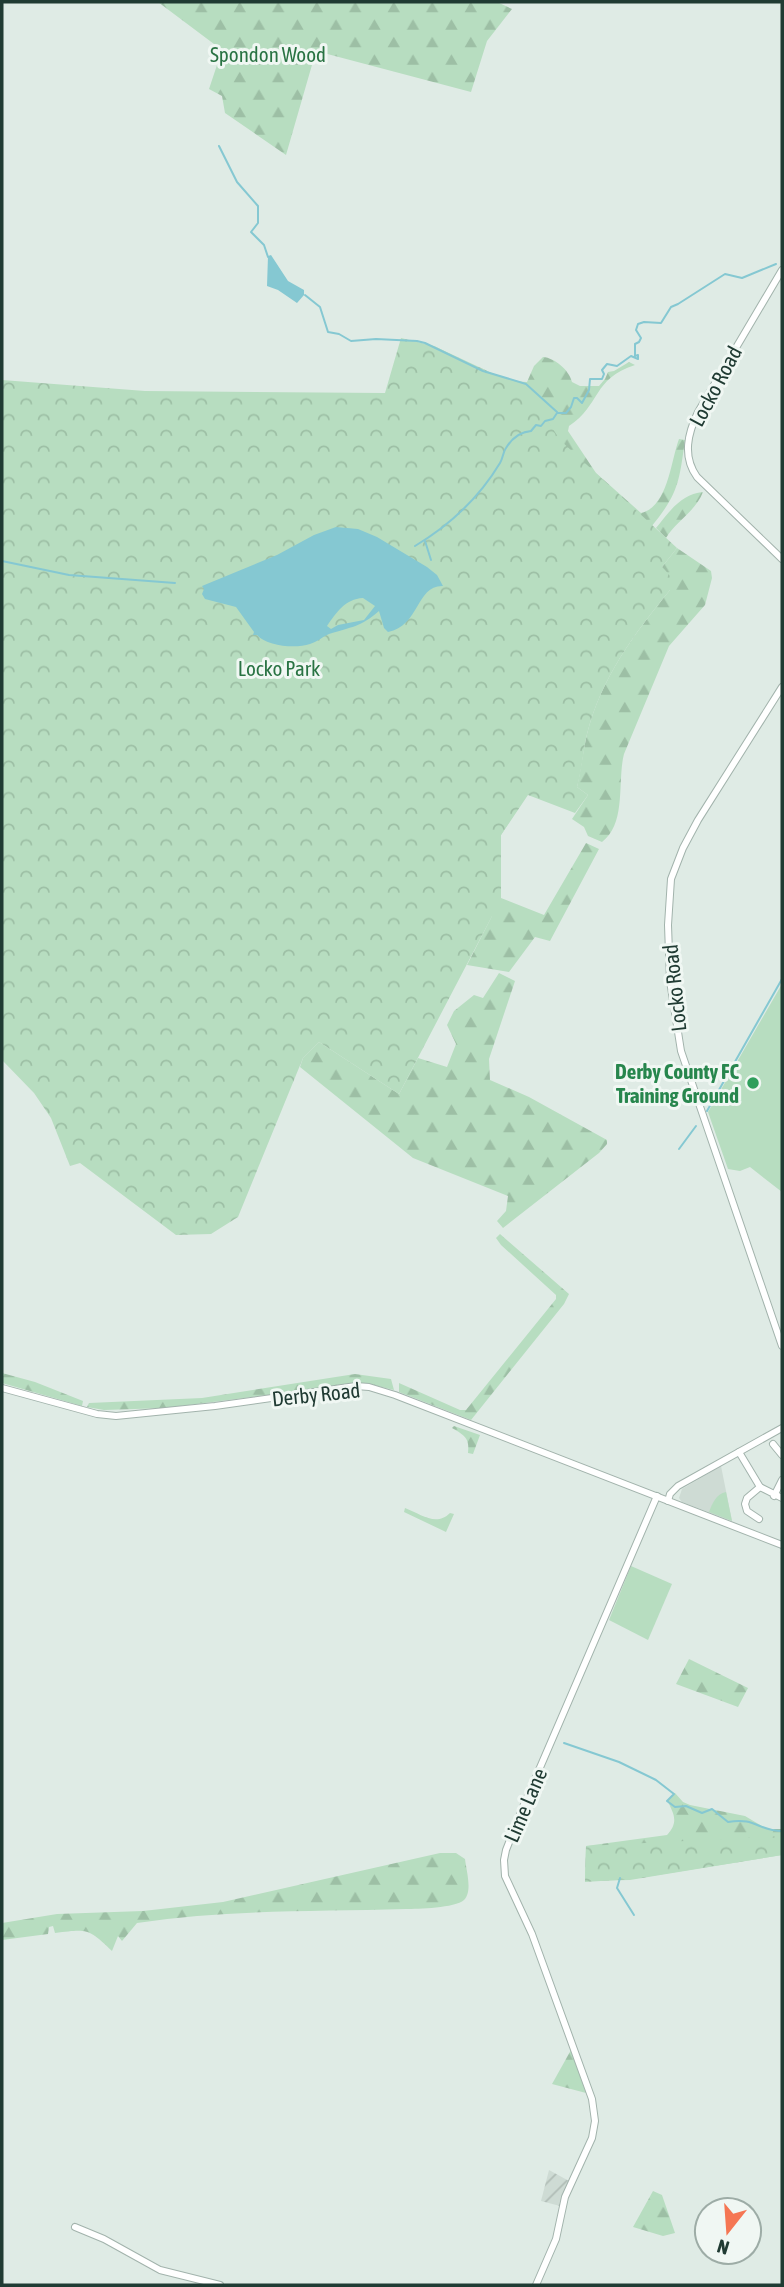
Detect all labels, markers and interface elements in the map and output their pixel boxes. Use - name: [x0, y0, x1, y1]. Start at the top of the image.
- park label: Spondon Wood: [210, 42, 326, 66]
- street label: Locko Road: [684, 342, 746, 430]
- park label: Locko Park: [238, 656, 320, 680]
- street label: Locko Road: [657, 943, 691, 1033]
- place label: Derby County FC Training Ground: [615, 1059, 740, 1107]
- marker: Derby County FC Training Ground: [745, 1075, 761, 1091]
- street label: Derby Road: [271, 1377, 361, 1411]
- street label: Lime Lane: [499, 1764, 551, 1846]
- north arrow: [693, 2196, 763, 2266]
- text: N: [714, 2235, 732, 2259]

